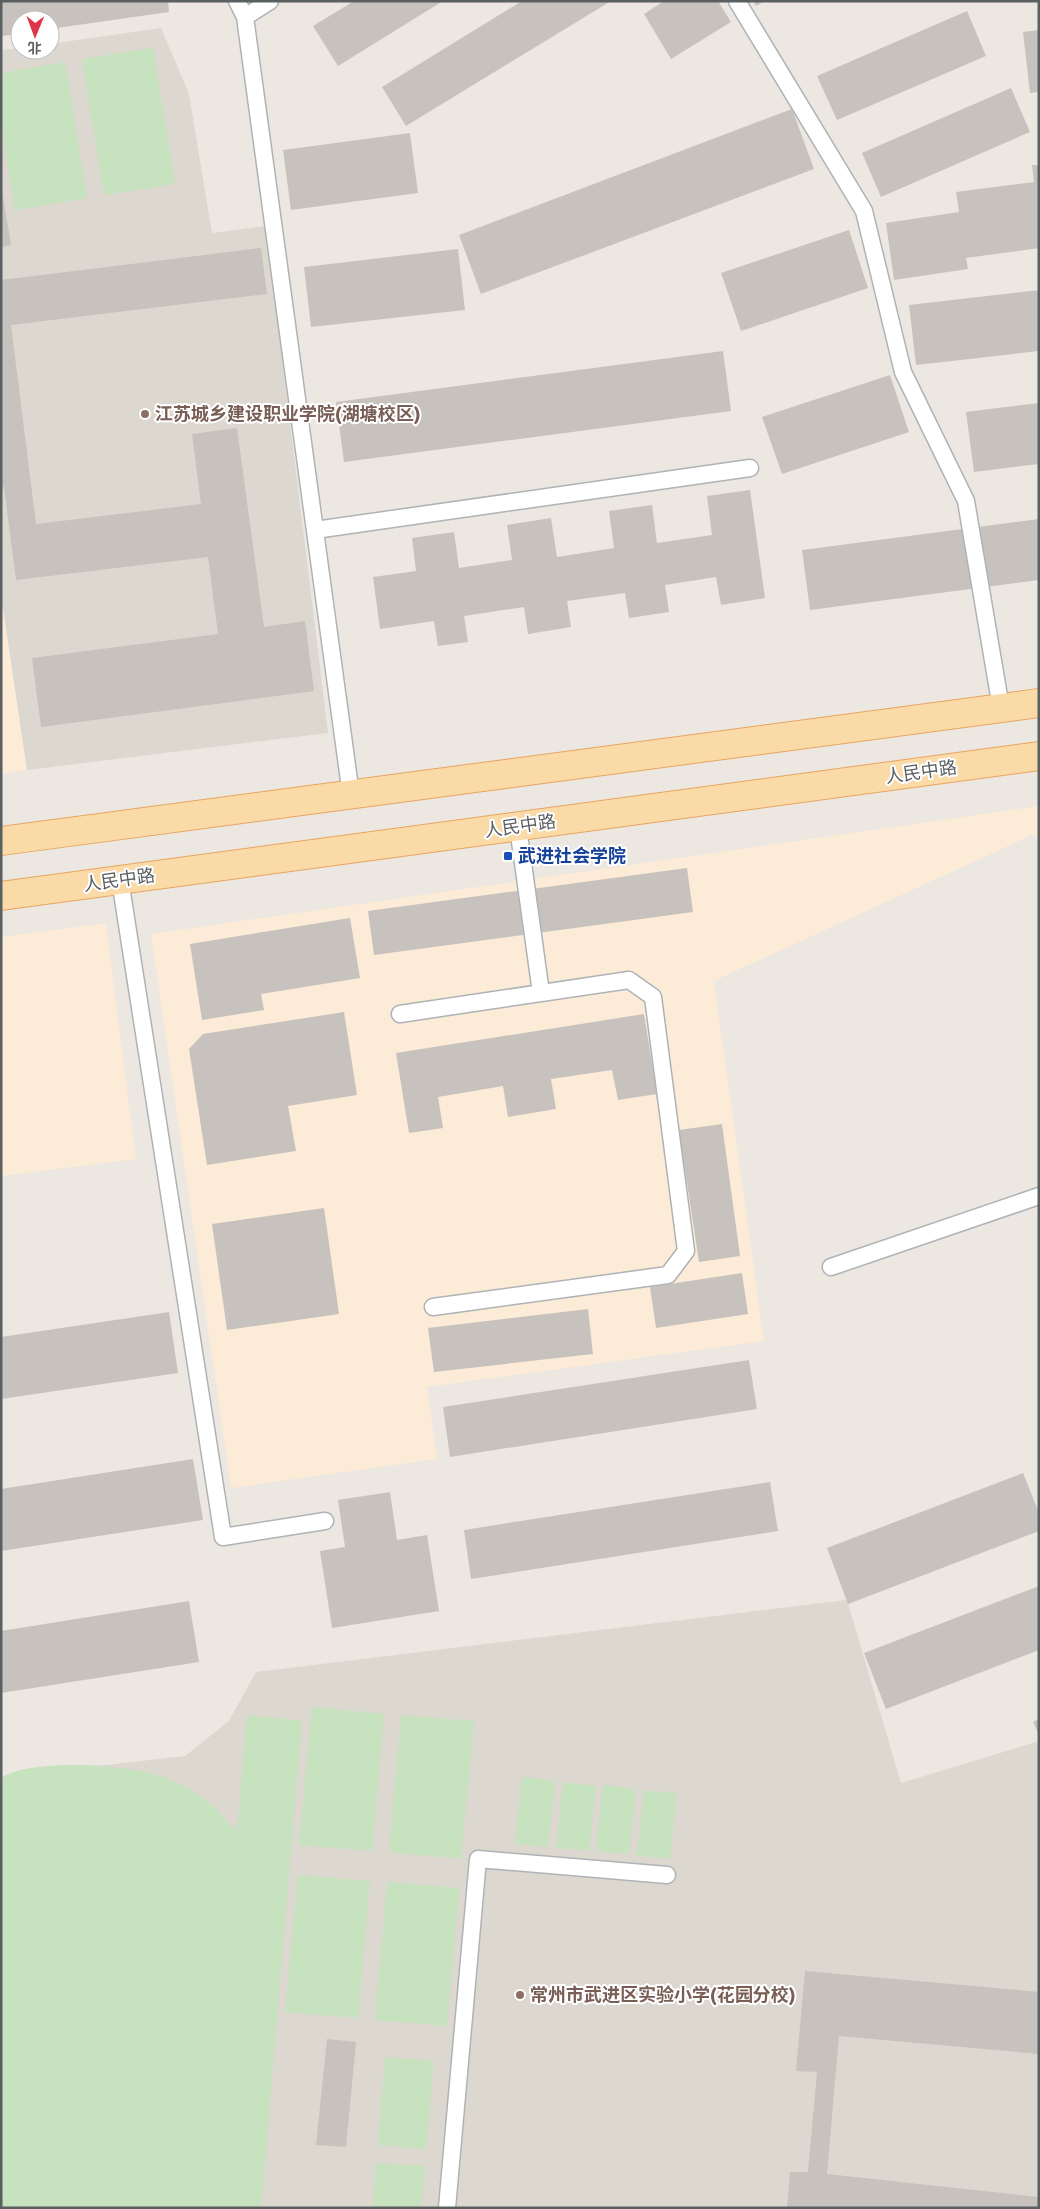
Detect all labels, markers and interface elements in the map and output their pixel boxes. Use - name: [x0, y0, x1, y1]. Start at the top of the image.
- north arrow: [10, 10, 60, 60]
- text: 北: [28, 39, 42, 56]
- place label: 江苏城乡建设职业学院(湖塘校区): [155, 403, 421, 425]
- marker: 江苏城乡建设职业学院(湖塘校区): [139, 408, 151, 420]
- street label: 人民中路: [884, 756, 958, 788]
- street label: 人民中路: [483, 810, 557, 842]
- place label: 武进社会学院: [518, 845, 626, 867]
- marker: 武进社会学院: [502, 850, 514, 862]
- street label: 人民中路: [82, 864, 156, 896]
- place label: 常州市武进区实验小学(花园分校): [530, 1984, 796, 2006]
- marker: 常州市武进区实验小学(花园分校): [514, 1989, 526, 2001]

